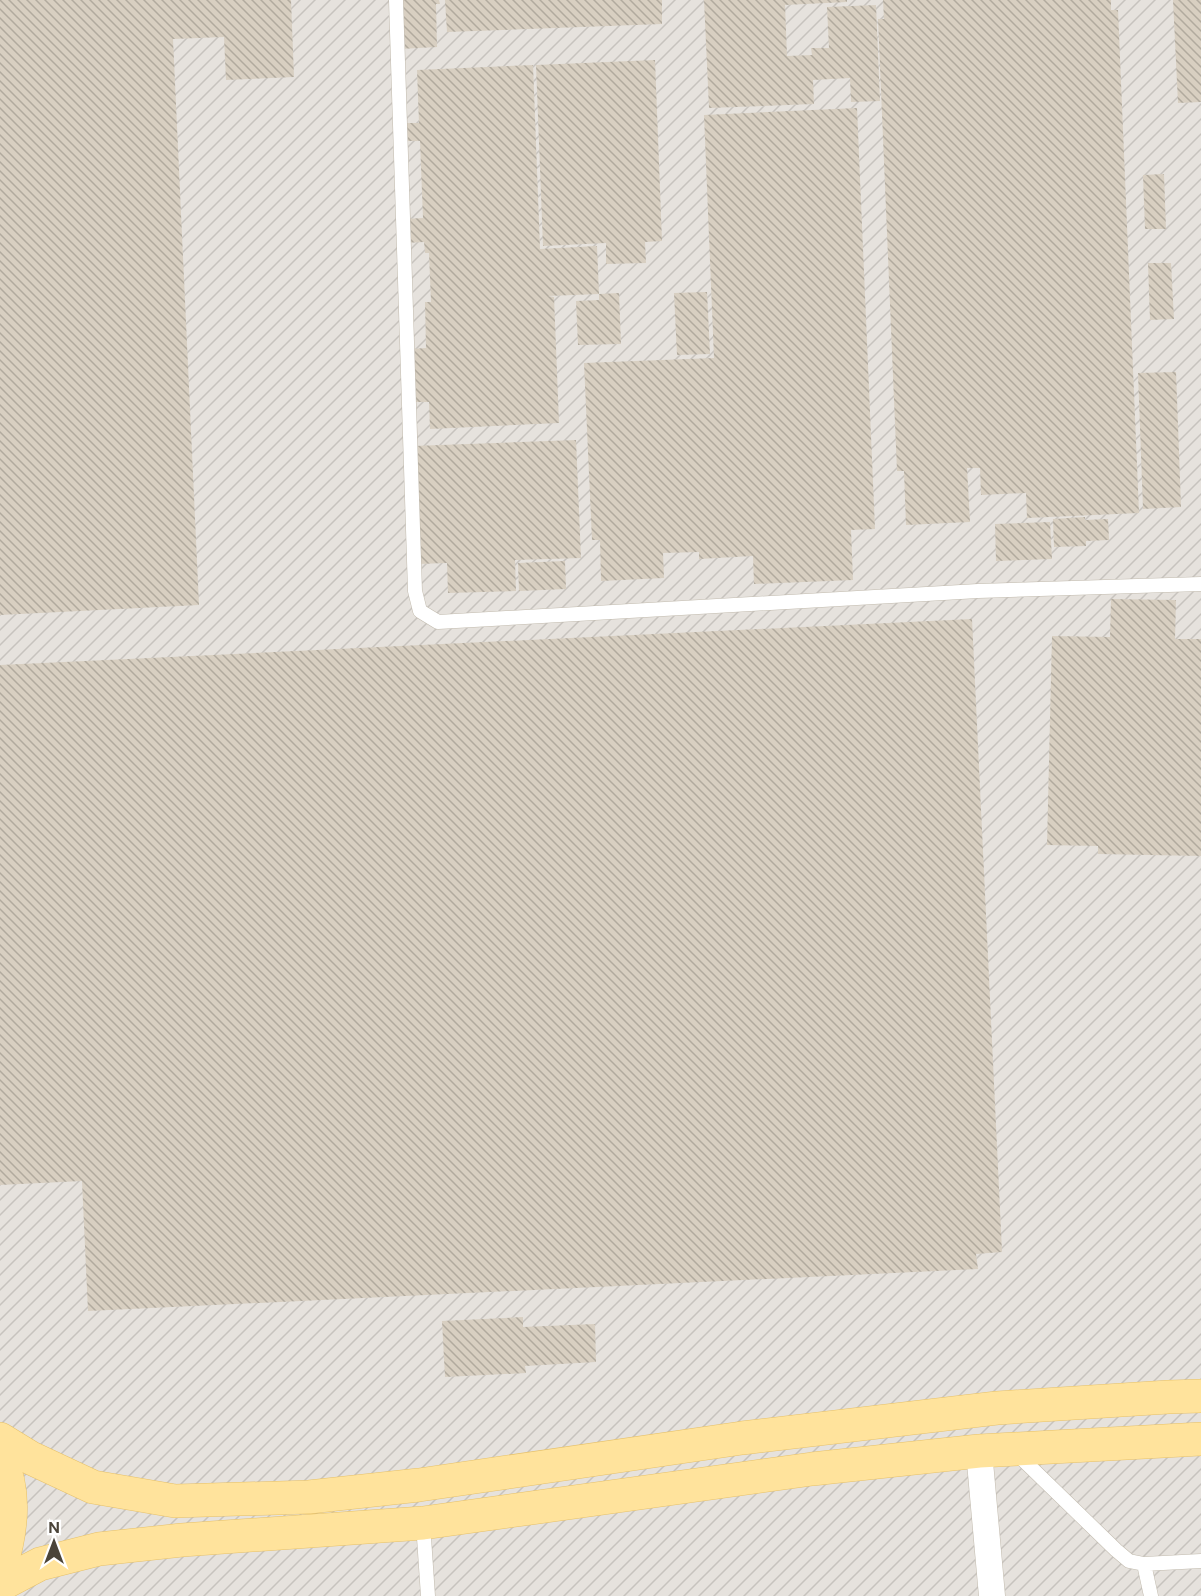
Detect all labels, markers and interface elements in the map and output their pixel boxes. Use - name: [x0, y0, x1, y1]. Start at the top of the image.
- north arrow: [24, 1512, 84, 1572]
- text: N: [48, 1517, 60, 1538]

